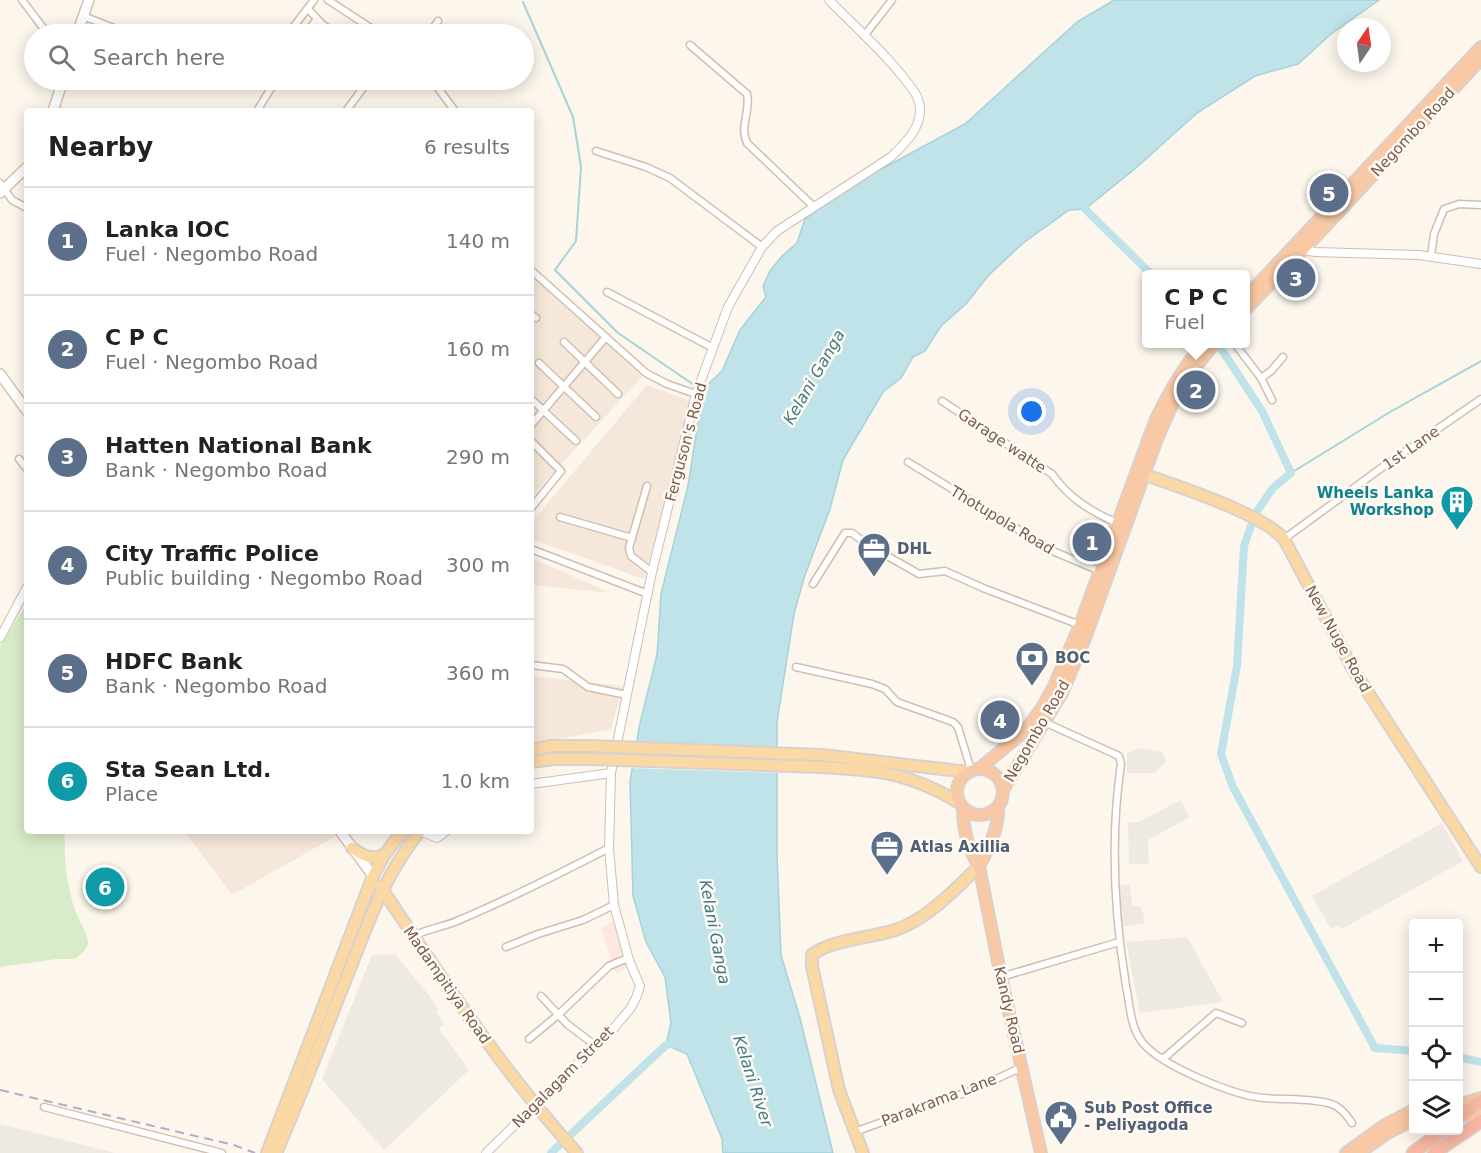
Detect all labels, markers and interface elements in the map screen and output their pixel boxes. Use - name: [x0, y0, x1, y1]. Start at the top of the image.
- north arrow: [1337, 18, 1391, 72]
- search box: [24, 24, 534, 90]
- icon: search: [45, 41, 78, 74]
- text: Search here: [93, 45, 225, 70]
- street label: Negombo Road: [1367, 84, 1459, 180]
- text: Nearby: [48, 132, 153, 162]
- text: 6 results: [424, 135, 510, 159]
- pin: 5: [1310, 170, 1348, 216]
- text: Lanka IOC: [105, 217, 230, 242]
- text: 1: [61, 229, 74, 253]
- text: 140 m: [446, 229, 510, 253]
- text: Fuel · Negombo Road: [105, 242, 318, 266]
- pin: 3: [1276, 256, 1316, 300]
- popup: [1142, 270, 1250, 348]
- text: C P C: [1164, 285, 1228, 310]
- text: Fuel: [1164, 310, 1205, 334]
- text: C P C: [105, 325, 169, 350]
- water label: Kelani Ganga: [779, 326, 849, 428]
- text: 2: [61, 337, 74, 361]
- text: 160 m: [446, 337, 510, 361]
- text: Fuel · Negombo Road: [105, 350, 318, 374]
- pin: 2: [1176, 368, 1216, 412]
- street label: Ferguson's Road: [661, 380, 711, 504]
- your location: [1017, 397, 1046, 426]
- street label: Garage watte: [955, 405, 1049, 477]
- street label: 1st Lane: [1380, 422, 1442, 474]
- text: Hatten National Bank: [105, 433, 372, 458]
- text: 3: [61, 445, 74, 469]
- text: 290 m: [446, 445, 510, 469]
- text: Bank · Negombo Road: [105, 458, 327, 482]
- street label: Thotupola Road: [946, 481, 1057, 558]
- place label: Wheels Lanka Workshop: [1317, 484, 1434, 519]
- building icon: Wheels Lanka Workshop: [1439, 484, 1475, 531]
- pin: 1: [1072, 520, 1112, 564]
- office icon: DHL: [856, 531, 892, 578]
- place label: DHL: [897, 540, 932, 558]
- text: City Traffic Police: [105, 541, 319, 566]
- text: 4: [61, 553, 74, 577]
- text: 300 m: [446, 553, 510, 577]
- text: Public building · Negombo Road: [105, 566, 423, 590]
- street label: New Nuge Road: [1301, 582, 1375, 696]
- bank icon: BOC: [1014, 640, 1050, 687]
- text: HDFC Bank: [105, 649, 242, 674]
- place label: BOC: [1055, 649, 1090, 667]
- text: 5: [61, 661, 74, 685]
- text: 360 m: [446, 661, 510, 685]
- text: Bank · Negombo Road: [105, 674, 327, 698]
- street label: Negombo Road: [1000, 677, 1074, 785]
- pin: 4: [980, 698, 1020, 742]
- text: Sta Sean Ltd.: [105, 757, 271, 782]
- text: 6: [61, 769, 74, 793]
- text: 1.0 km: [441, 769, 510, 793]
- text: Place: [105, 782, 158, 806]
- office icon: Atlas Axillia: [869, 829, 905, 876]
- place label: Atlas Axillia: [910, 838, 1010, 856]
- pin: 6: [86, 864, 124, 910]
- water label: Kelani Ganga: [696, 878, 734, 986]
- map controls: [1409, 919, 1463, 1135]
- button: +: [1409, 919, 1463, 973]
- street label: Madampitiya Road: [400, 923, 494, 1047]
- street label: Kandy Road: [990, 965, 1028, 1055]
- button: −: [1409, 973, 1463, 1027]
- street label: Nagalagam Street: [508, 1022, 618, 1132]
- button: locate: [1409, 1027, 1463, 1081]
- water label: Kelani River: [729, 1033, 777, 1131]
- street label: Parakrama Lane: [879, 1070, 999, 1130]
- button: layers: [1409, 1081, 1463, 1135]
- public building icon: Sub Post Office - Peliyagoda: [1043, 1099, 1079, 1146]
- place label: Sub Post Office - Peliyagoda: [1084, 1099, 1213, 1134]

